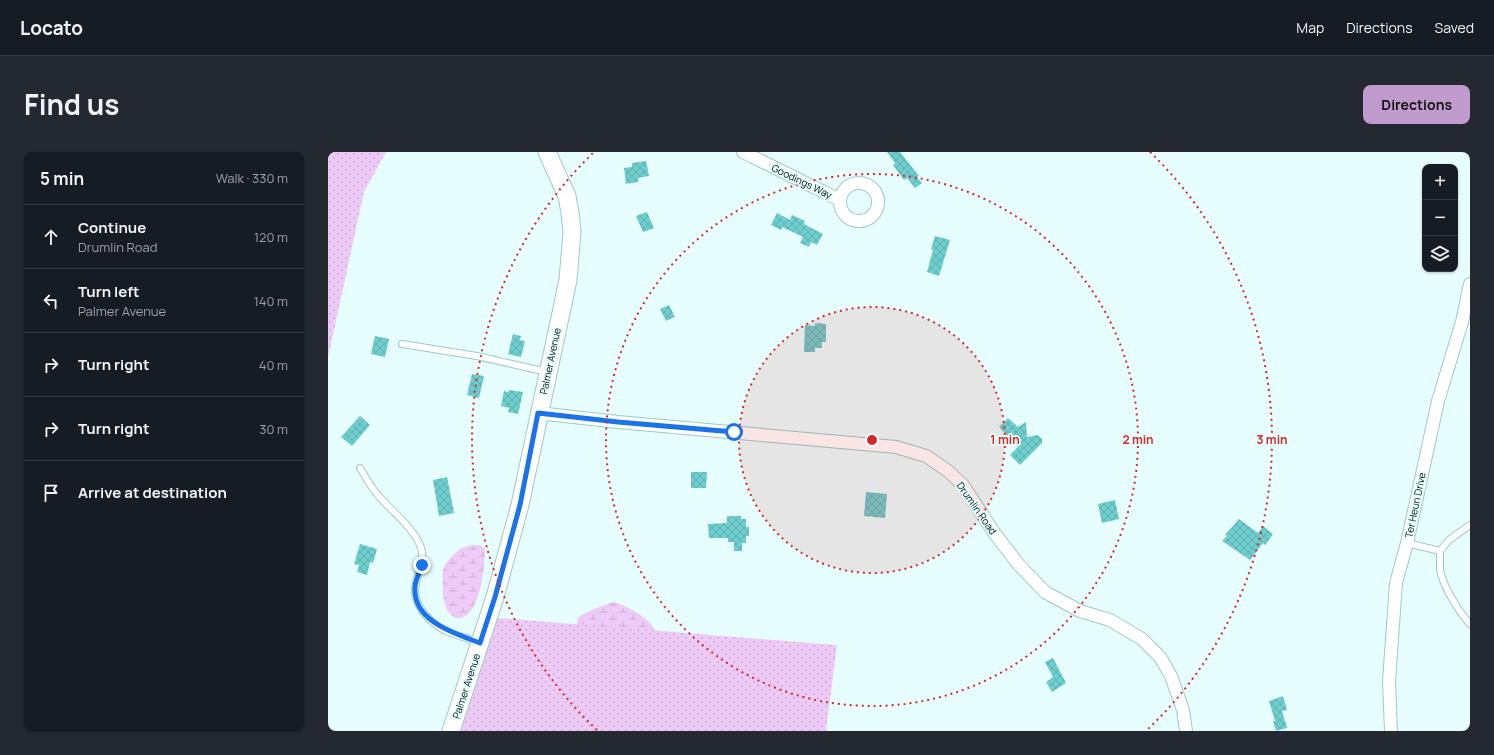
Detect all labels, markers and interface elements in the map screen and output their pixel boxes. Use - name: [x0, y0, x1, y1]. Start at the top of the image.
- text: Locato: [20, 15, 83, 41]
- text: Map: [1296, 18, 1324, 37]
- text: Directions: [1346, 18, 1413, 37]
- text: Saved: [1435, 18, 1474, 37]
- text: Find us: [24, 85, 119, 123]
- button: Directions: [1363, 85, 1470, 124]
- street label: Goodings Way: [769, 160, 835, 202]
- map controls: [1422, 164, 1458, 272]
- button: +: [1422, 164, 1458, 200]
- text: 5 min: [40, 167, 84, 190]
- text: Walk · 330 m: [216, 169, 288, 187]
- button: −: [1422, 200, 1458, 236]
- text: Continue: [78, 217, 146, 238]
- icon: ahead: [40, 226, 62, 248]
- text: 120 m: [254, 228, 288, 246]
- button: layers: [1422, 236, 1458, 272]
- text: Drumlin Road: [78, 238, 157, 256]
- text: Turn left: [78, 281, 140, 302]
- icon: left: [40, 290, 62, 312]
- text: 140 m: [254, 292, 288, 310]
- text: Palmer Avenue: [78, 302, 166, 320]
- street label: Palmer Avenue: [536, 326, 564, 396]
- icon: right: [40, 354, 62, 376]
- text: Turn right: [78, 354, 149, 375]
- text: 40 m: [259, 356, 288, 374]
- icon: right: [40, 418, 62, 440]
- text: Turn right: [78, 418, 149, 439]
- text: 30 m: [259, 420, 288, 438]
- route start: [725, 423, 743, 441]
- text: 1 min: [990, 431, 1020, 448]
- text: 2 min: [1122, 431, 1154, 448]
- text: 3 min: [1256, 431, 1288, 448]
- centre of rings: [865, 433, 879, 447]
- street label: Ter Heun Drive: [1401, 471, 1429, 539]
- street label: Drumlin Road: [954, 479, 1000, 537]
- icon: arrive: [40, 482, 62, 504]
- text: Arrive at destination: [78, 482, 227, 503]
- route end: [413, 556, 431, 574]
- street label: Palmer Avenue: [449, 651, 483, 720]

